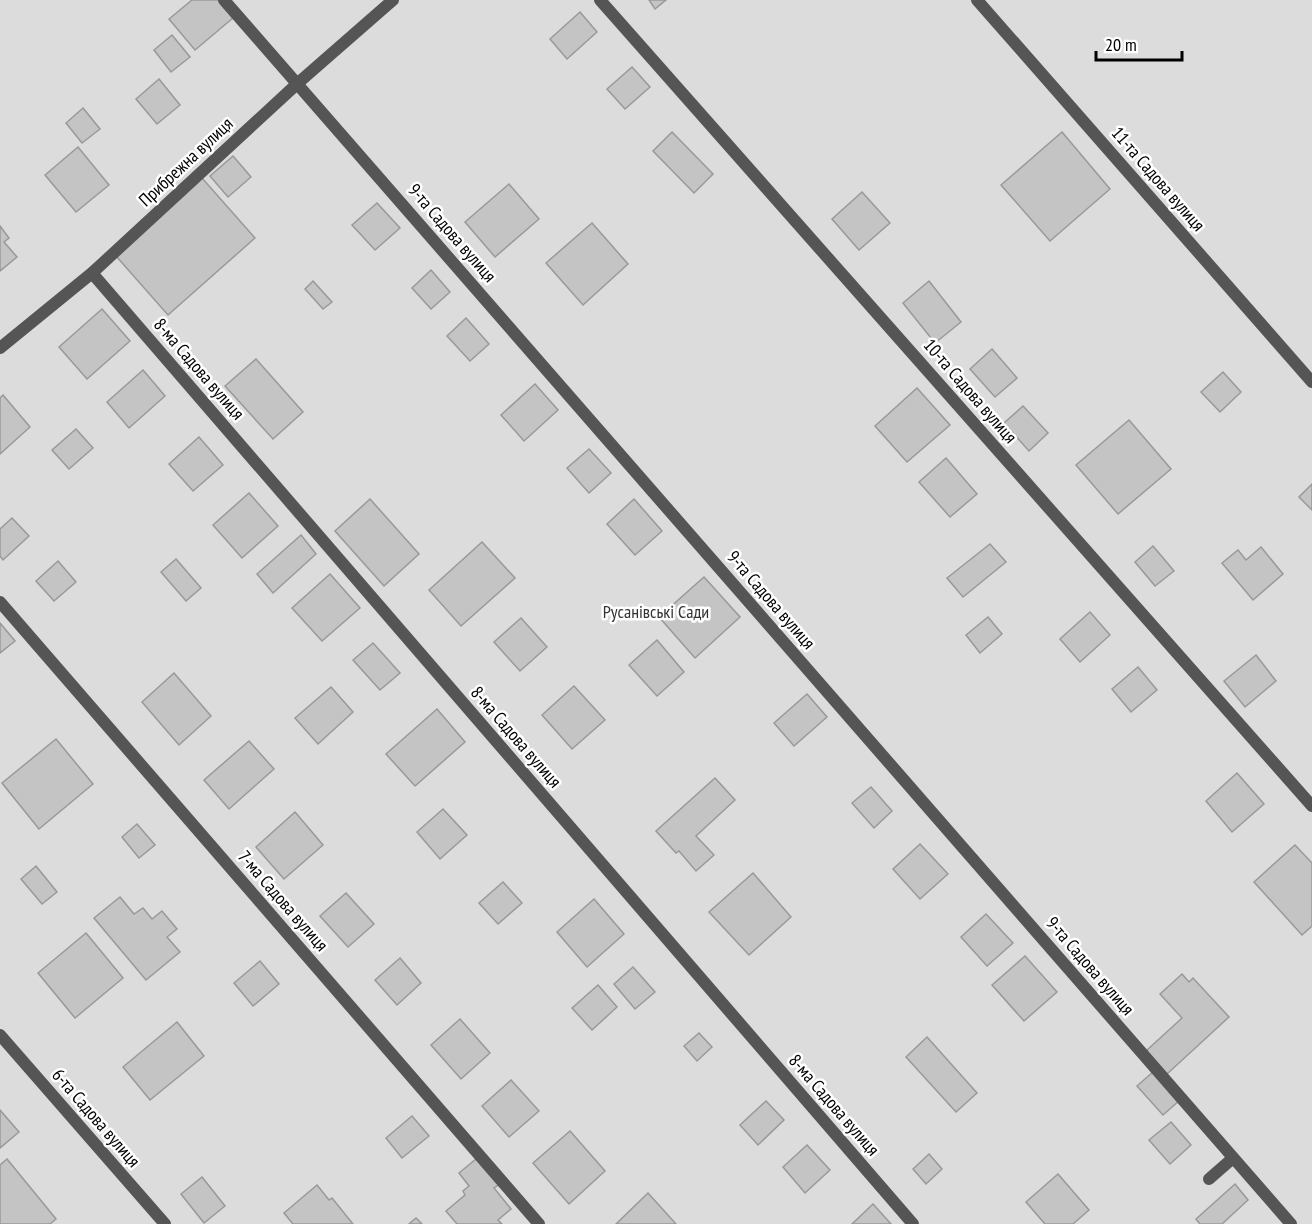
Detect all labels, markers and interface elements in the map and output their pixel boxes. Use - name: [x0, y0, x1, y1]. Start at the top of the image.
- scale bar: [1096, 24, 1182, 62]
- text: 20 m: [1105, 33, 1137, 56]
- street label: Прибрежна вулиця: [134, 112, 238, 211]
- street label: 11-та Садова вулиця: [1107, 122, 1210, 236]
- street label: 9-та Садова вулиця: [403, 179, 501, 287]
- street label: 8-ма Садова вулиця: [149, 313, 250, 424]
- street label: 10-та Садова вулиця: [919, 334, 1022, 448]
- street label: 9-та Садова вулиця: [722, 546, 820, 654]
- park label: Русанівські Сади: [603, 600, 709, 623]
- street label: 8-ма Садова вулиця: [466, 681, 567, 792]
- street label: 7-ма Садова вулиця: [233, 846, 333, 956]
- street label: 9-та Садова вулиця: [1041, 912, 1139, 1020]
- street label: 8-ма Садова вулиця: [784, 1049, 885, 1160]
- street label: 6-та Садова вулиця: [47, 1064, 145, 1172]

